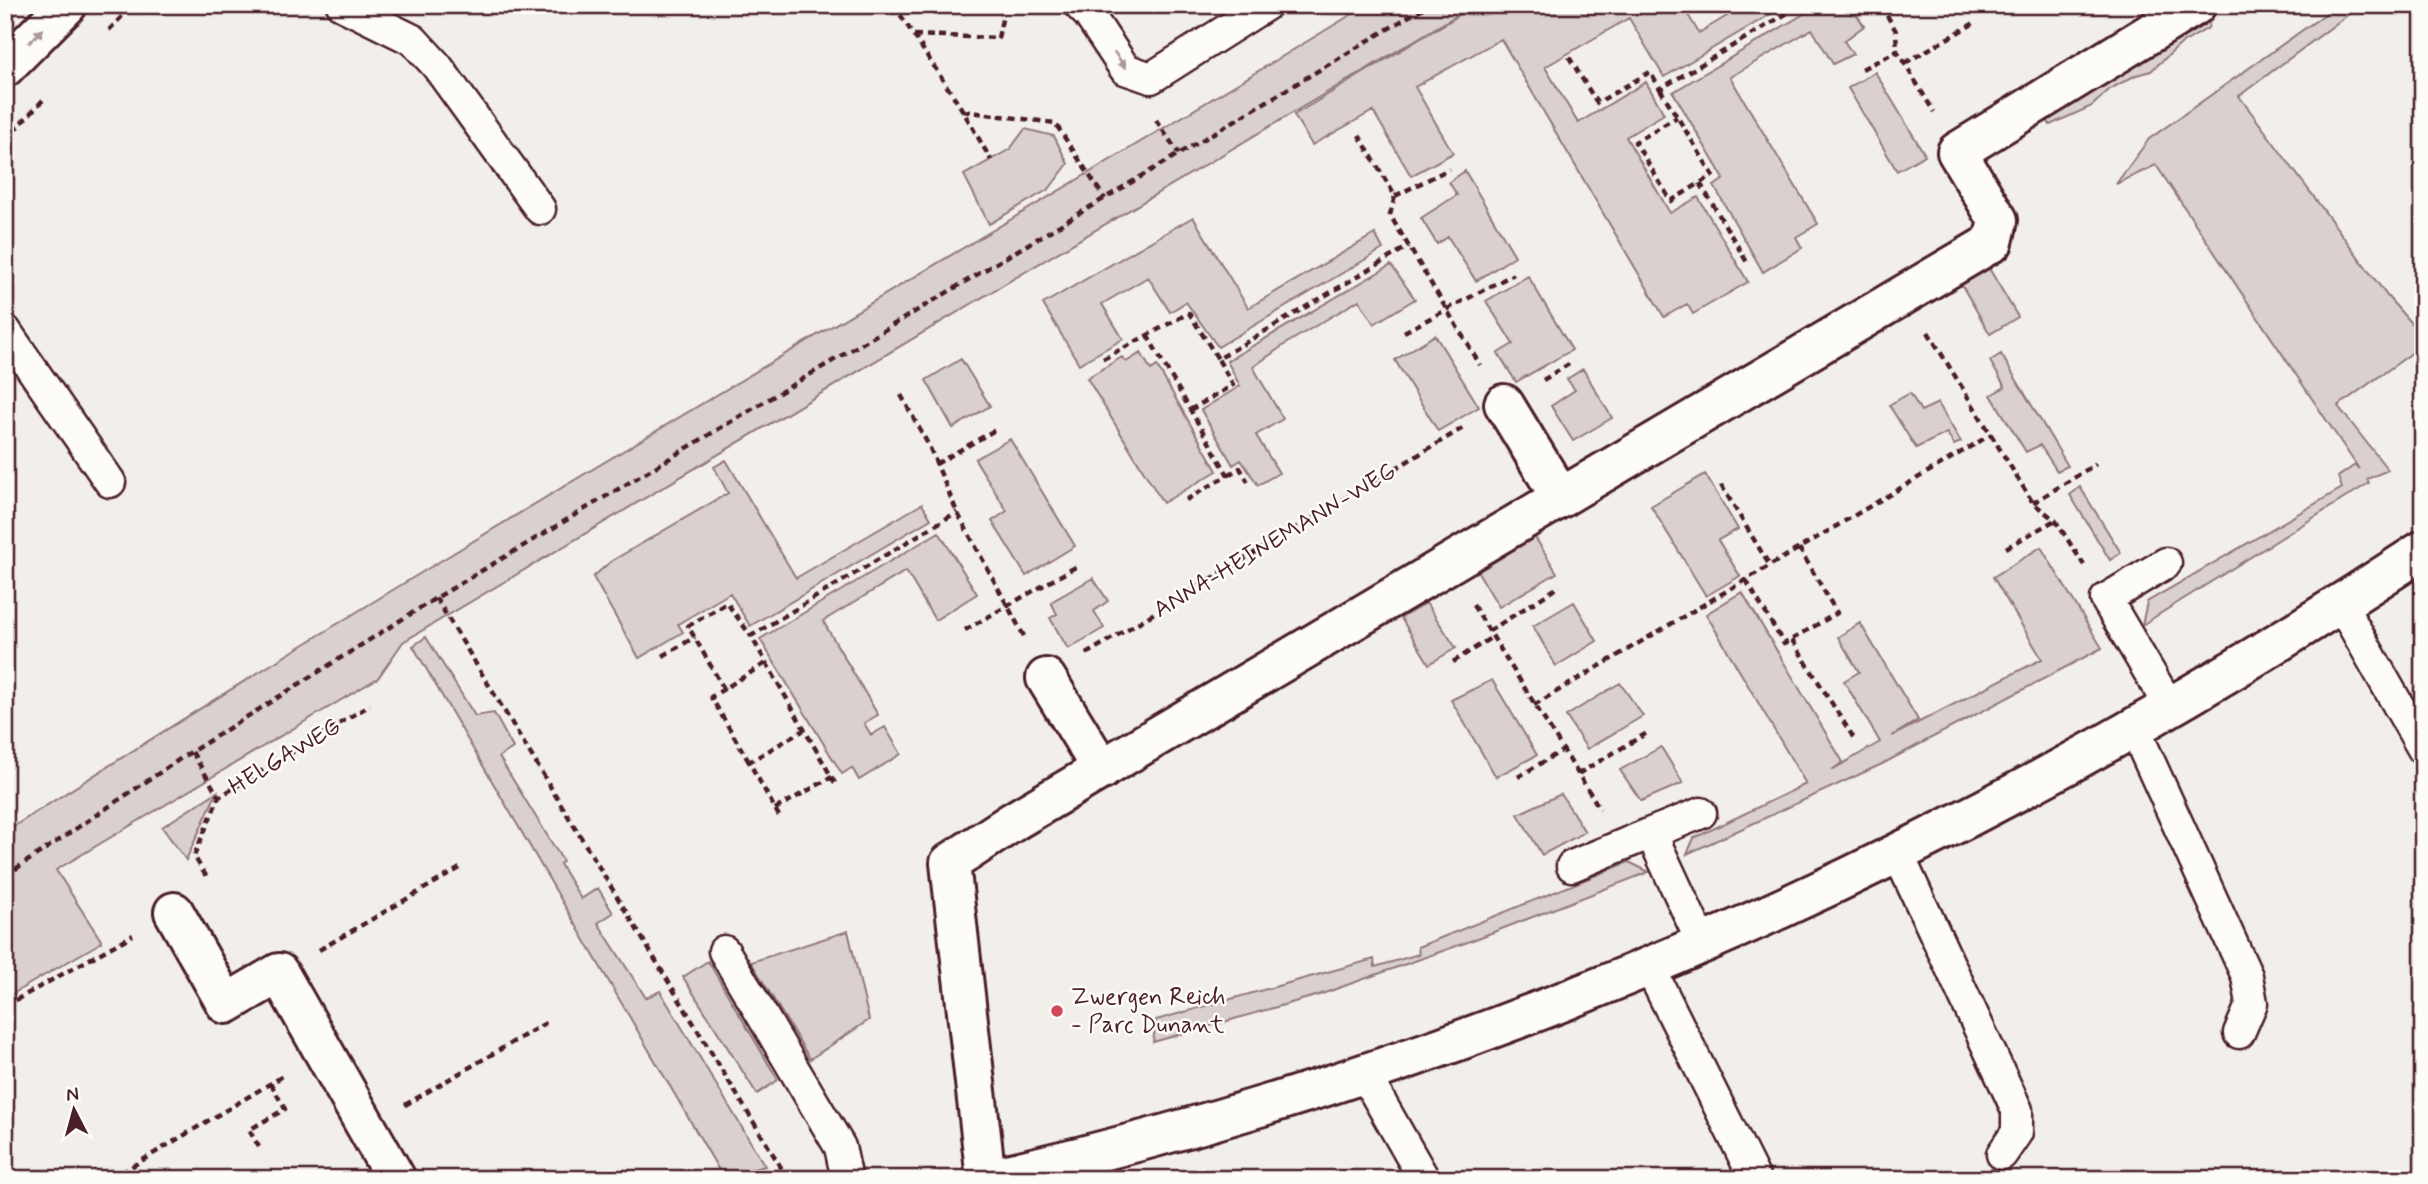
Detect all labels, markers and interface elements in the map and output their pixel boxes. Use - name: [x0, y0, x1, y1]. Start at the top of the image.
- one-way arrow: [28, 28, 44, 44]
- one-way arrow: [1112, 50, 1127, 68]
- street label: ANNA-HEINEMANN-WEG: [1148, 456, 1402, 626]
- street label: HELGAWEG: [223, 711, 347, 803]
- place label: Zwergen Reich - Parc Dunant: [1071, 982, 1226, 1041]
- marker: Zwergen Reich - Parc Dunant: [1049, 1003, 1065, 1019]
- north arrow: [38, 1076, 108, 1146]
- text: N: [65, 1081, 80, 1108]

